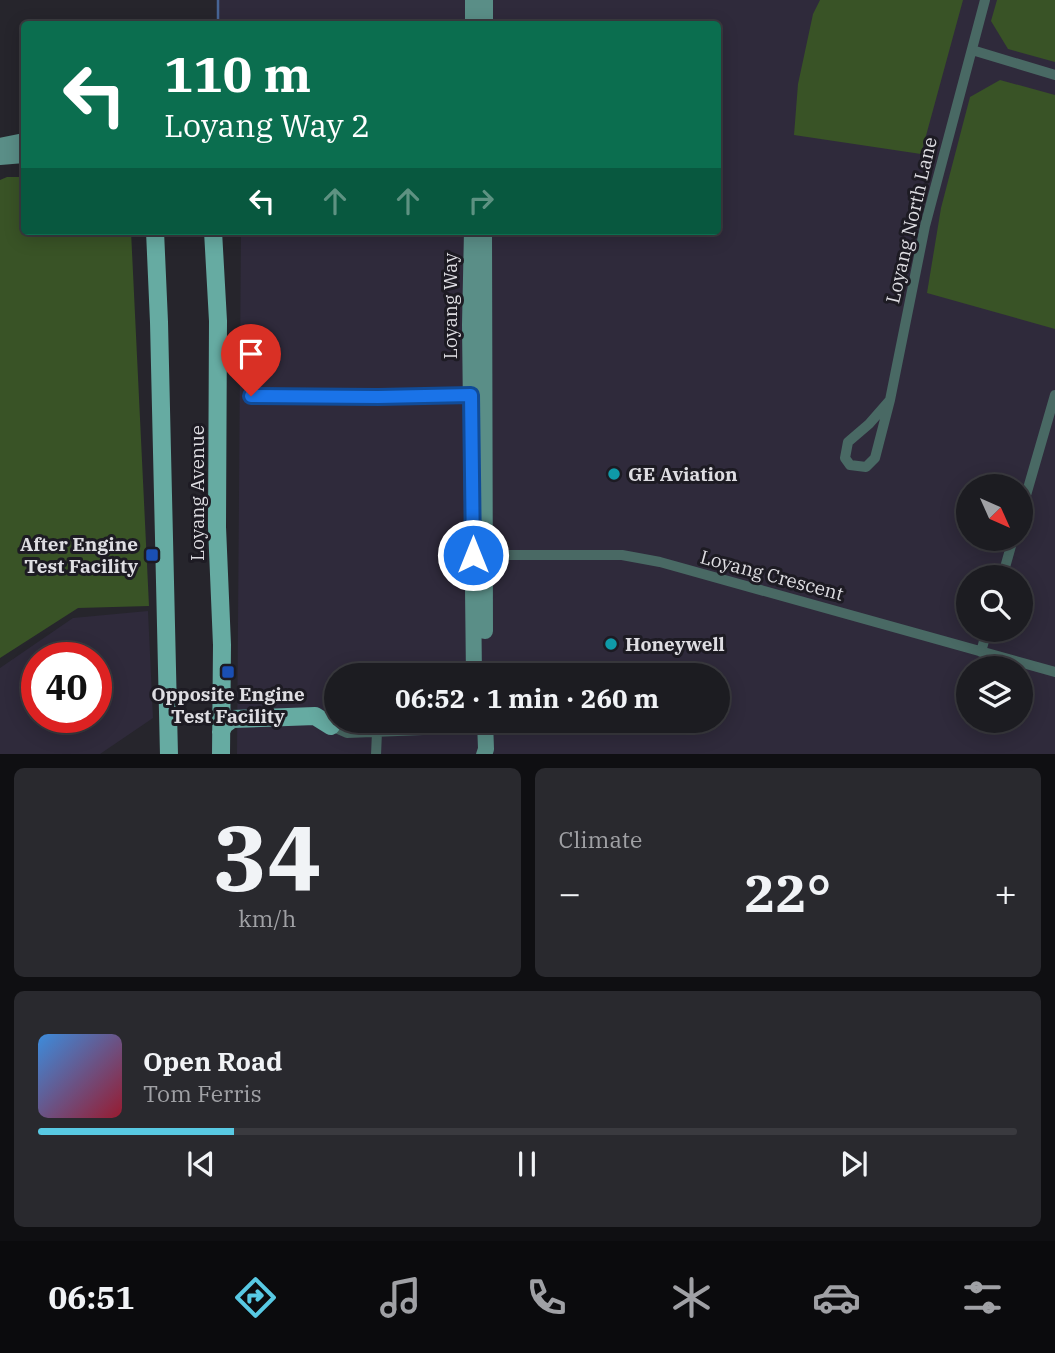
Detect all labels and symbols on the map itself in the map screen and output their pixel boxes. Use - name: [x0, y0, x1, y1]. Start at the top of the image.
- street label: Loyang North Lane: [880, 134, 942, 306]
- street label: Loyang Way: [438, 252, 462, 359]
- pin: [221, 324, 281, 396]
- street label: Loyang Avenue: [185, 425, 209, 561]
- place label: GE Aviation: [628, 462, 738, 486]
- marker: GE Aviation: [606, 466, 622, 482]
- north arrow: [956, 474, 1032, 551]
- position arrow: [436, 518, 510, 592]
- place label: After Engine Test Facility: [20, 532, 138, 578]
- street label: Loyang Crescent: [698, 544, 847, 606]
- marker: After Engine Test Facility: [144, 547, 160, 563]
- place label: Honeywell: [625, 632, 725, 656]
- marker: Honeywell: [603, 636, 619, 652]
- speed limit sign: 40: [21, 642, 112, 733]
- marker: Opposite Engine Test Facility: [220, 664, 236, 680]
- place label: Opposite Engine Test Facility: [151, 682, 305, 728]

